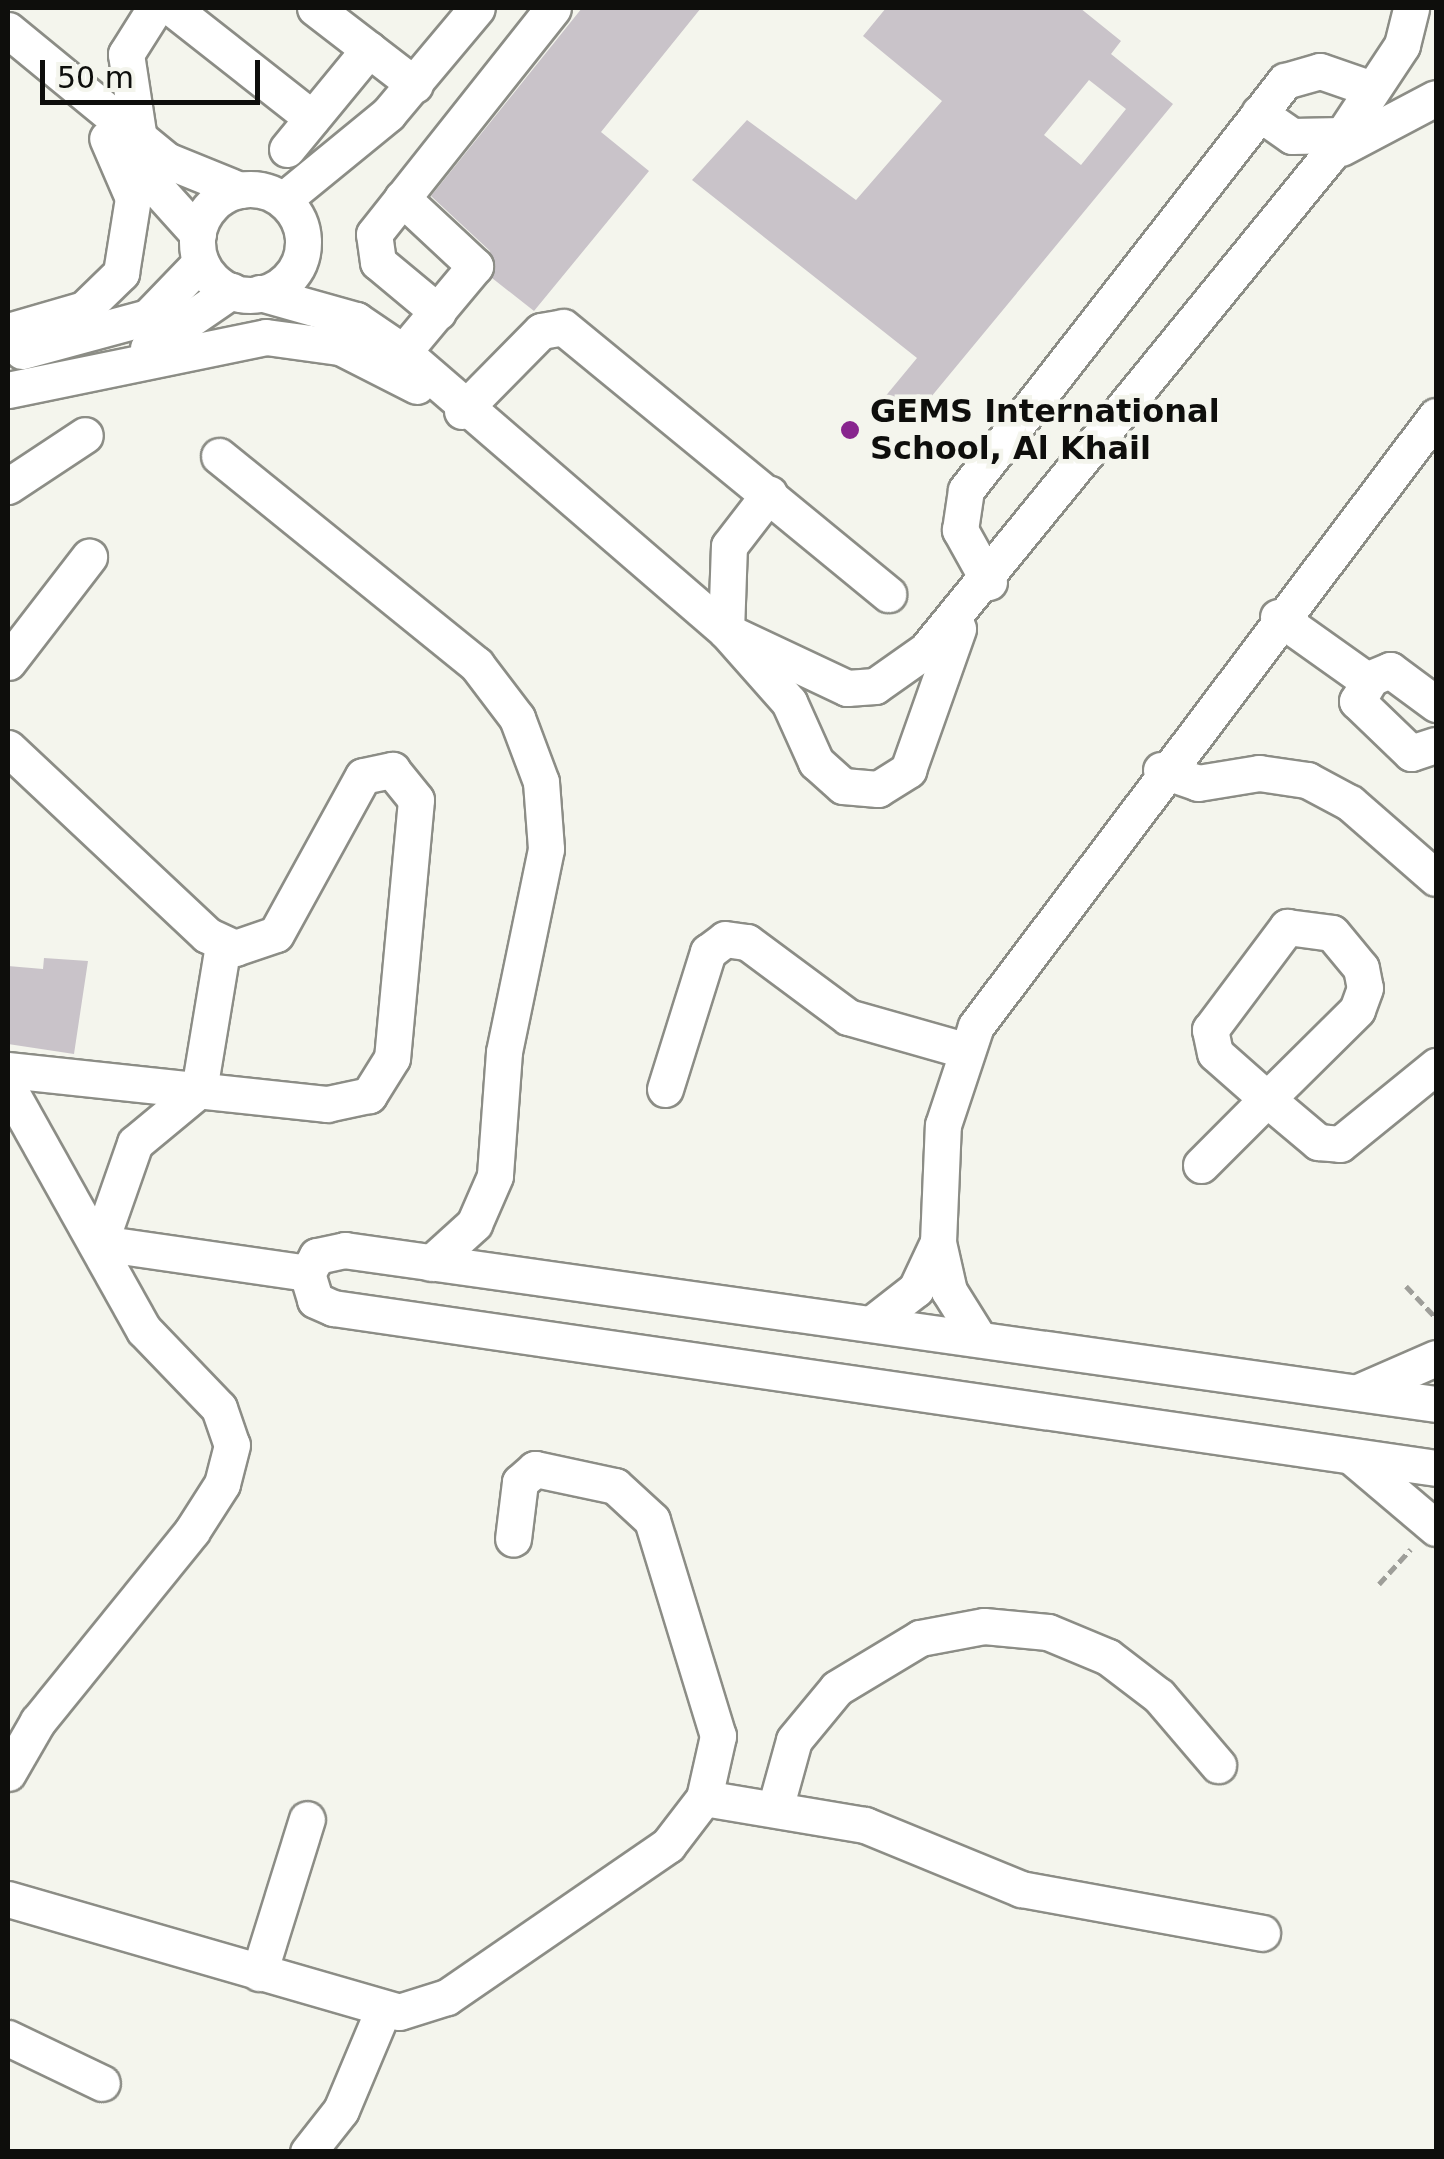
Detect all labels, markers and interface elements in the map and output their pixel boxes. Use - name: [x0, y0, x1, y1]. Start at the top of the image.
- scale bar: [45, 40, 265, 102]
- text: 50 m: [57, 60, 134, 95]
- place label: GEMS International School, Al Khail: [870, 393, 1220, 468]
- marker: GEMS International School, Al Khail: [839, 419, 861, 441]

